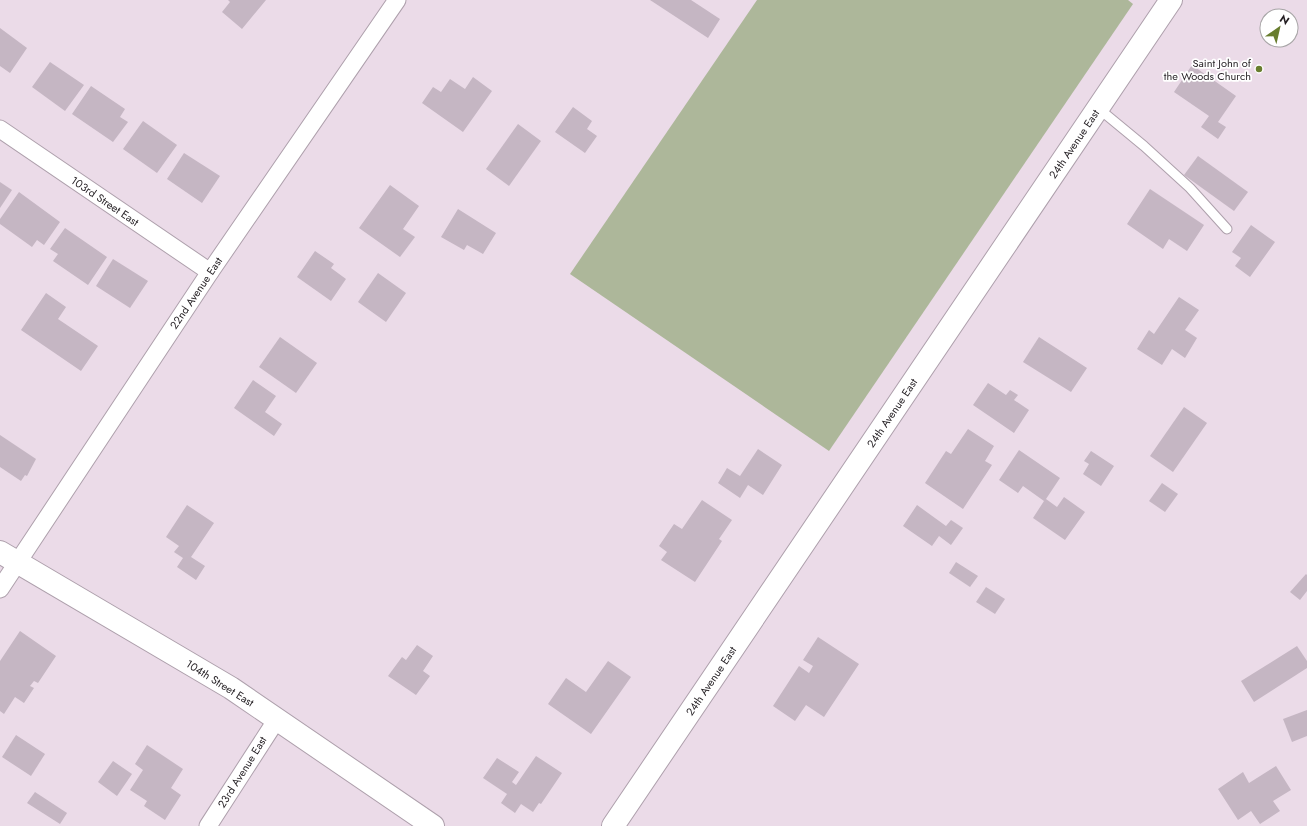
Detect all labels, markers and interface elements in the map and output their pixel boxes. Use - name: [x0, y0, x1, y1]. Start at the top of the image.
- north arrow: [1259, 8, 1299, 48]
- text: N: [1276, 11, 1293, 29]
- place label: Saint John of the Woods Church: [1164, 55, 1252, 84]
- marker: Saint John of the Woods Church: [1254, 64, 1264, 74]
- street label: 24th Avenue East: [1045, 106, 1103, 182]
- street label: 103rd Street East: [68, 172, 142, 230]
- street label: 22nd Avenue East: [166, 253, 226, 332]
- street label: 24th Avenue East: [863, 375, 921, 451]
- street label: 24th Avenue East: [682, 643, 740, 719]
- street label: 104th Street East: [183, 656, 257, 711]
- street label: 23rd Avenue East: [214, 733, 271, 811]

